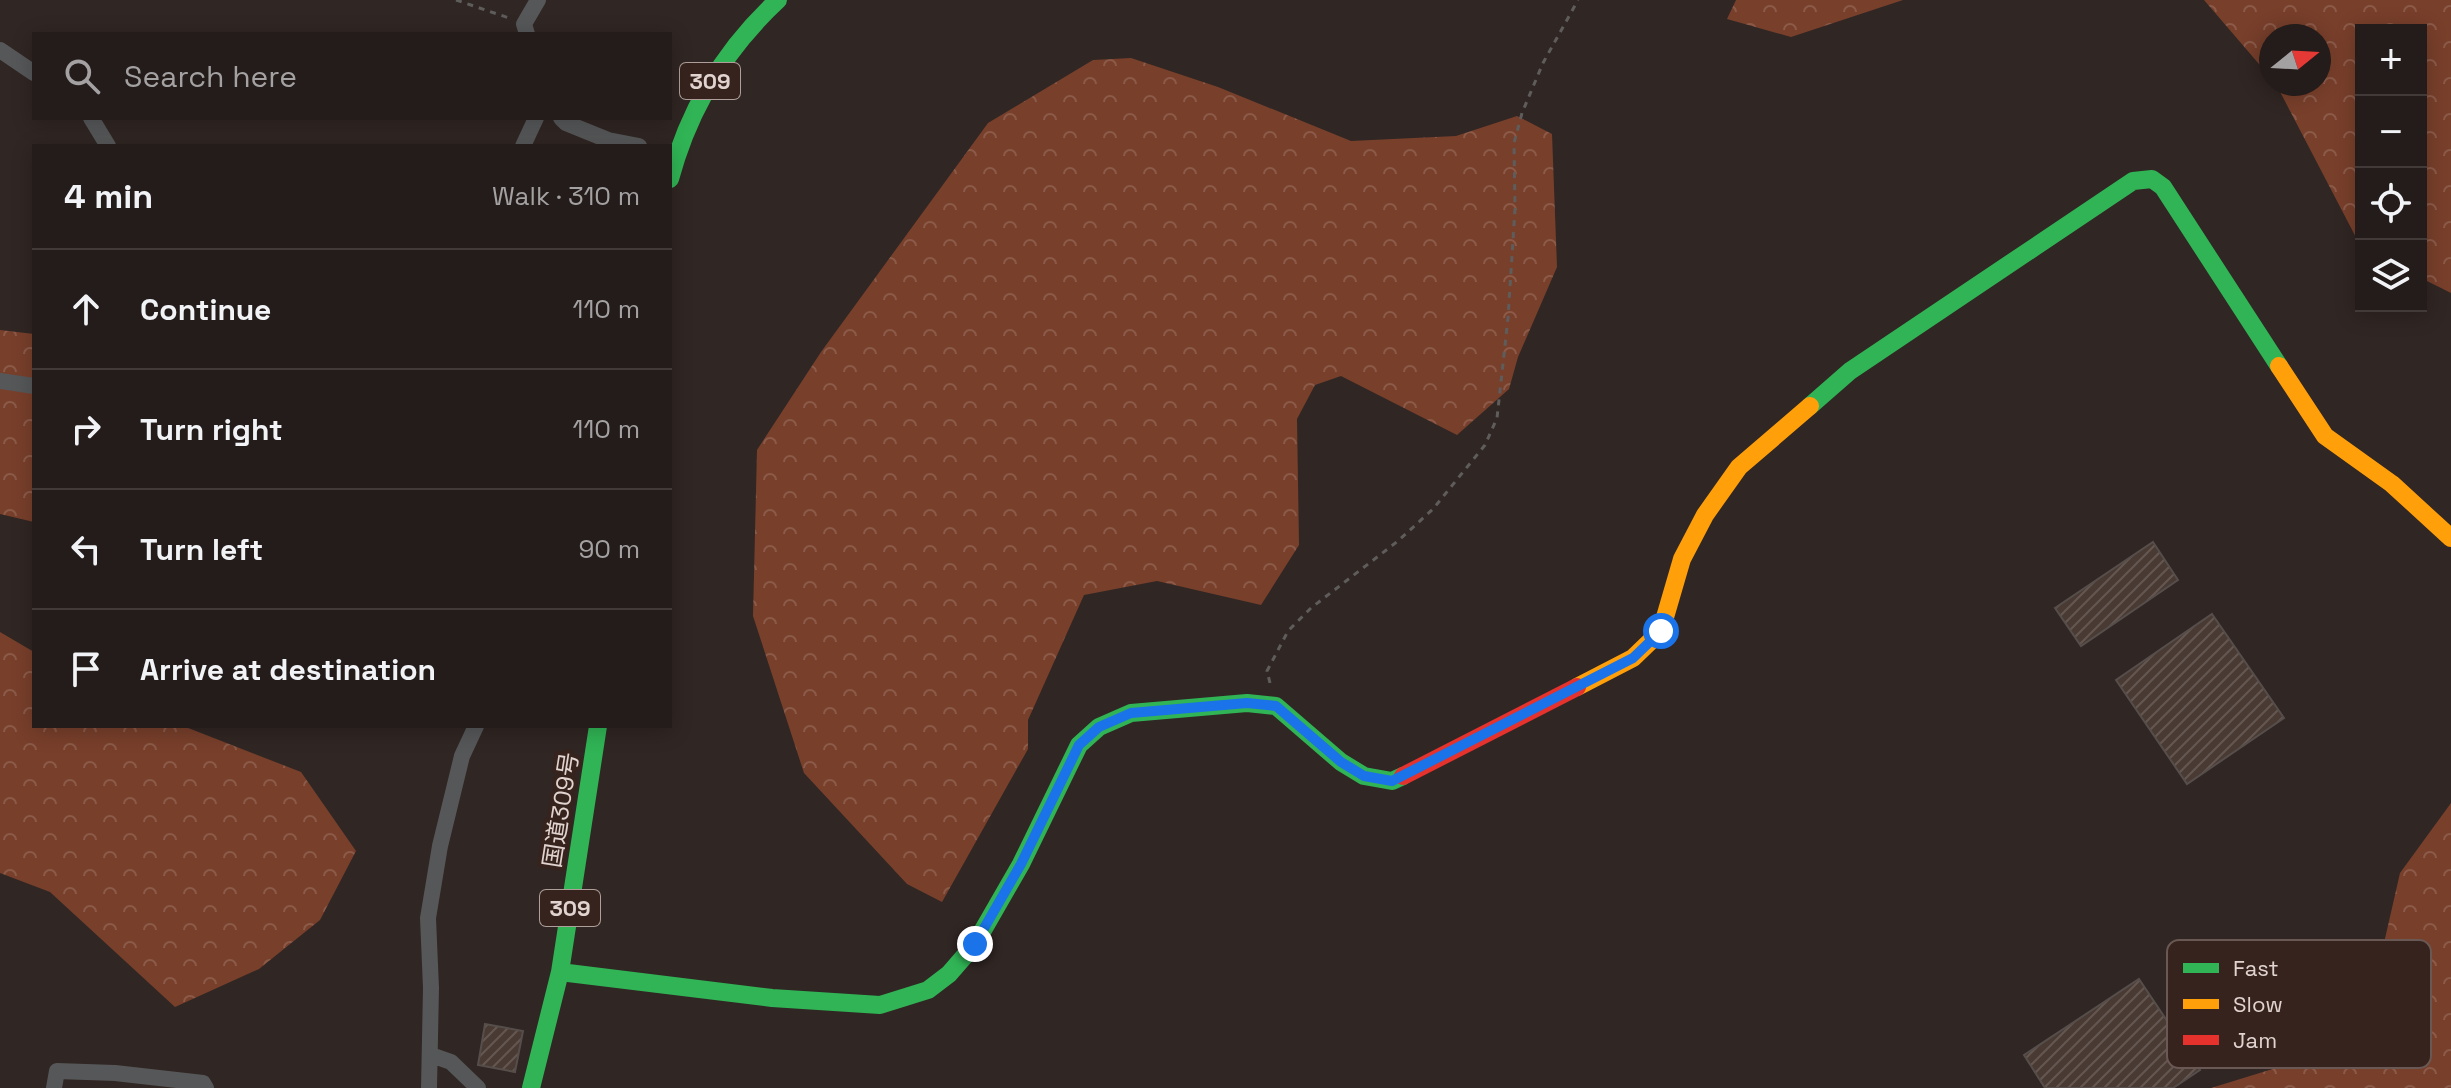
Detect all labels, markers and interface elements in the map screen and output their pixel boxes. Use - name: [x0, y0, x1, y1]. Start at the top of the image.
- north arrow: [2259, 24, 2331, 96]
- map controls: [2355, 24, 2427, 312]
- button: +: [2355, 24, 2427, 96]
- search box: [32, 32, 672, 120]
- icon: search: [60, 54, 104, 98]
- text: Search here: [124, 57, 297, 96]
- road number: 309: [680, 63, 740, 99]
- button: −: [2355, 96, 2427, 168]
- button: locate: [2355, 168, 2427, 240]
- text: 4 min: [64, 175, 153, 218]
- text: Walk · 310 m: [492, 179, 640, 213]
- button: layers: [2355, 240, 2427, 312]
- icon: ahead: [64, 287, 108, 331]
- text: Continue: [140, 290, 271, 329]
- text: 110 m: [573, 292, 640, 326]
- icon: right: [64, 407, 108, 451]
- text: Turn right: [140, 410, 283, 449]
- text: 110 m: [573, 412, 640, 446]
- icon: left: [64, 527, 108, 571]
- text: Turn left: [140, 530, 263, 569]
- text: 90 m: [578, 532, 640, 566]
- route start: [1643, 613, 1679, 649]
- icon: arrive: [64, 647, 108, 691]
- text: Arrive at destination: [140, 650, 436, 689]
- street label: 国道309号: [536, 750, 585, 870]
- road number: 309: [540, 890, 600, 926]
- route end: [957, 926, 993, 962]
- legend: [2167, 940, 2431, 1068]
- text: Fast: [2233, 954, 2279, 982]
- text: Slow: [2233, 990, 2283, 1018]
- text: Jam: [2233, 1026, 2277, 1054]

